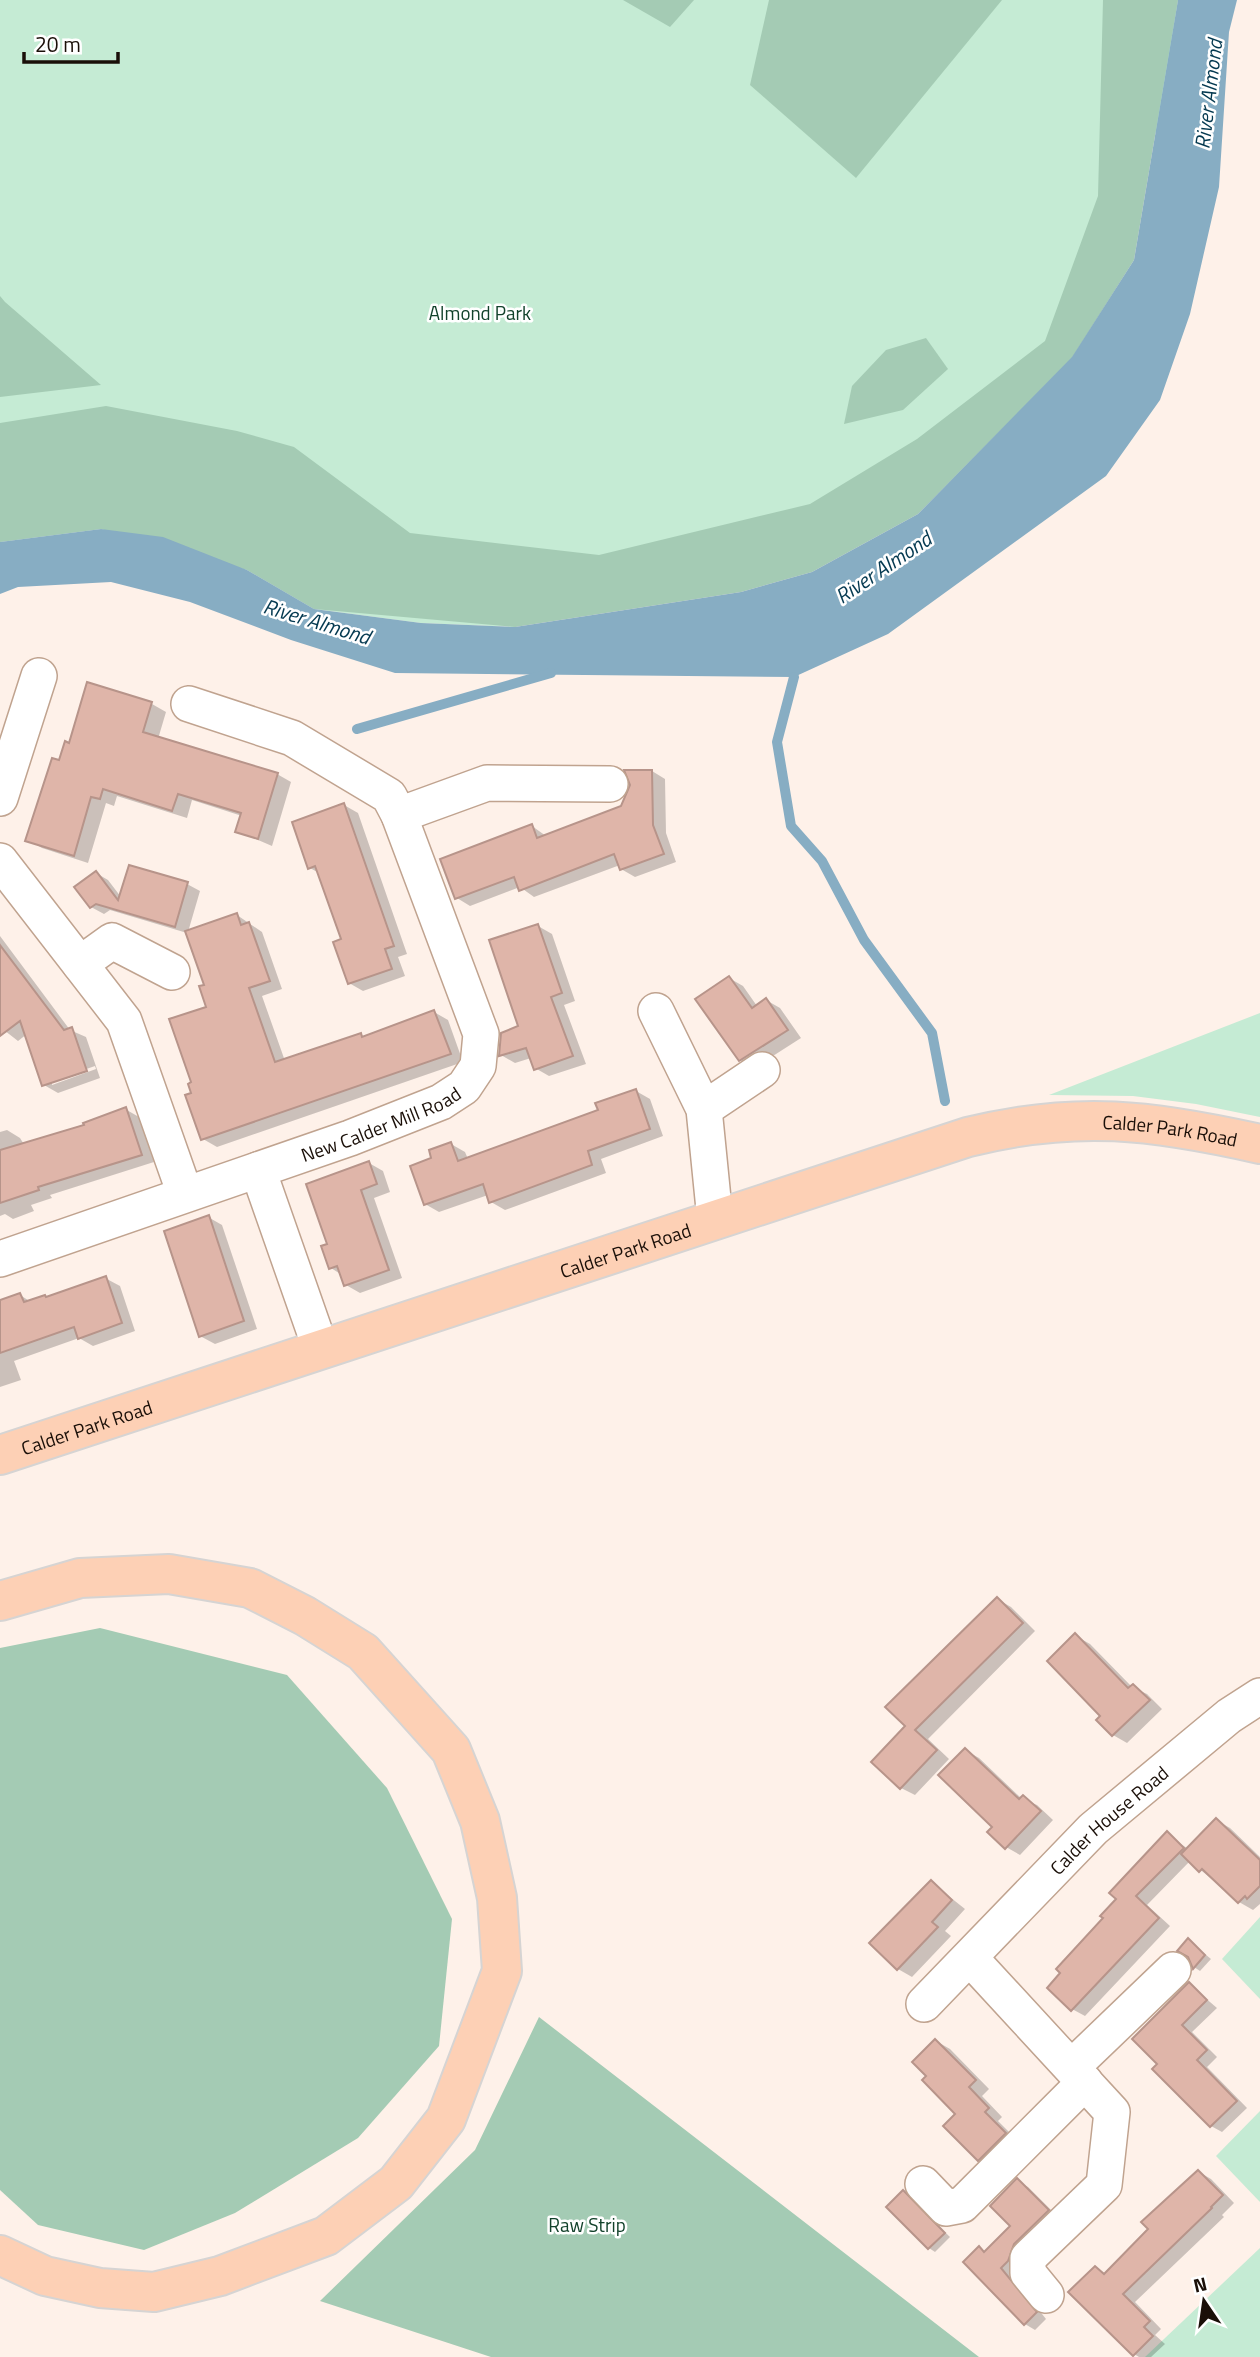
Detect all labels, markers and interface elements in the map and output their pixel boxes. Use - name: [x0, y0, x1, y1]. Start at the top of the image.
- scale bar: [24, 21, 119, 65]
- text: 20 m: [35, 28, 81, 60]
- water label: River Almond: [1185, 35, 1231, 151]
- park label: Almond Park: [429, 298, 531, 327]
- water label: River Almond: [828, 522, 940, 611]
- water label: River Almond: [260, 590, 377, 653]
- street label: New Calder Mill Road: [297, 1079, 466, 1168]
- street label: Calder Park Road: [1102, 1106, 1240, 1153]
- street label: Calder Park Road: [556, 1215, 694, 1285]
- street label: Calder Park Road: [17, 1392, 156, 1462]
- street label: Calder House Road: [1042, 1758, 1174, 1881]
- park label: Raw Strip: [548, 2210, 626, 2239]
- north arrow: [1169, 2266, 1239, 2336]
- text: N: [1190, 2268, 1210, 2300]

